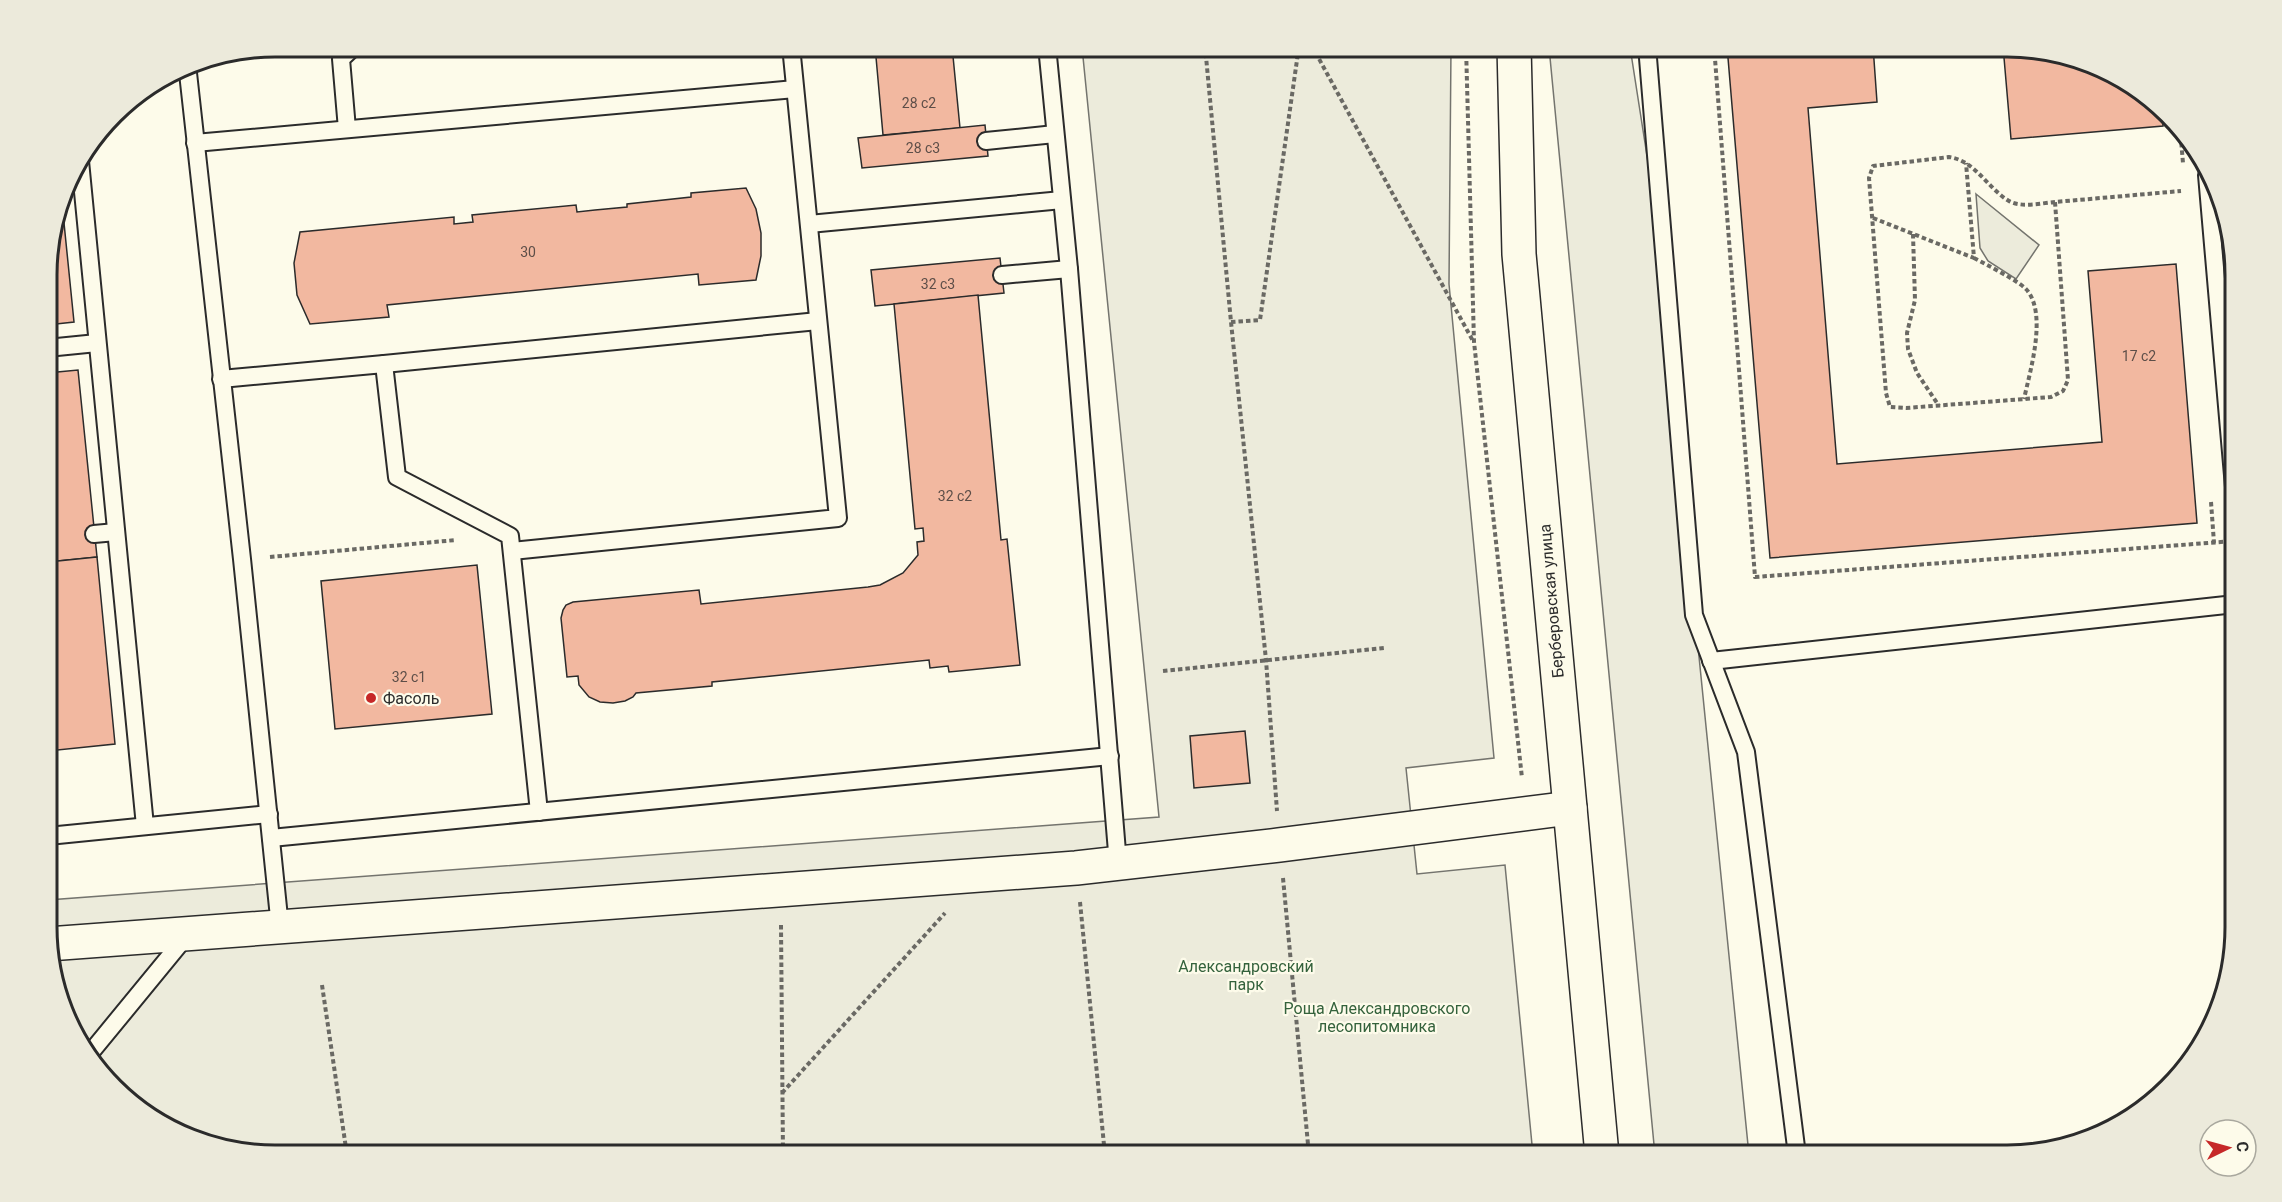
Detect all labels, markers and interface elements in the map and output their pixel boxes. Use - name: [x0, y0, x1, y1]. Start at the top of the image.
- house number: 28 с2: [902, 95, 936, 111]
- house number: 28 с3: [906, 140, 940, 156]
- house number: 30: [520, 244, 536, 260]
- house number: 32 с3: [921, 276, 955, 292]
- house number: 17 с2: [2122, 348, 2156, 364]
- house number: 32 с2: [938, 488, 972, 504]
- street label: Берберовская улица: [1535, 523, 1568, 679]
- house number: 32 с1: [392, 669, 426, 685]
- place label: Фасоль: [383, 689, 439, 708]
- marker: Фасоль: [364, 691, 378, 705]
- park label: Александровский парк: [1178, 957, 1314, 994]
- park label: Роща Александровского лесопитомника: [1284, 999, 1470, 1036]
- north arrow: [2198, 1118, 2258, 1178]
- text: С: [2233, 1141, 2252, 1153]

